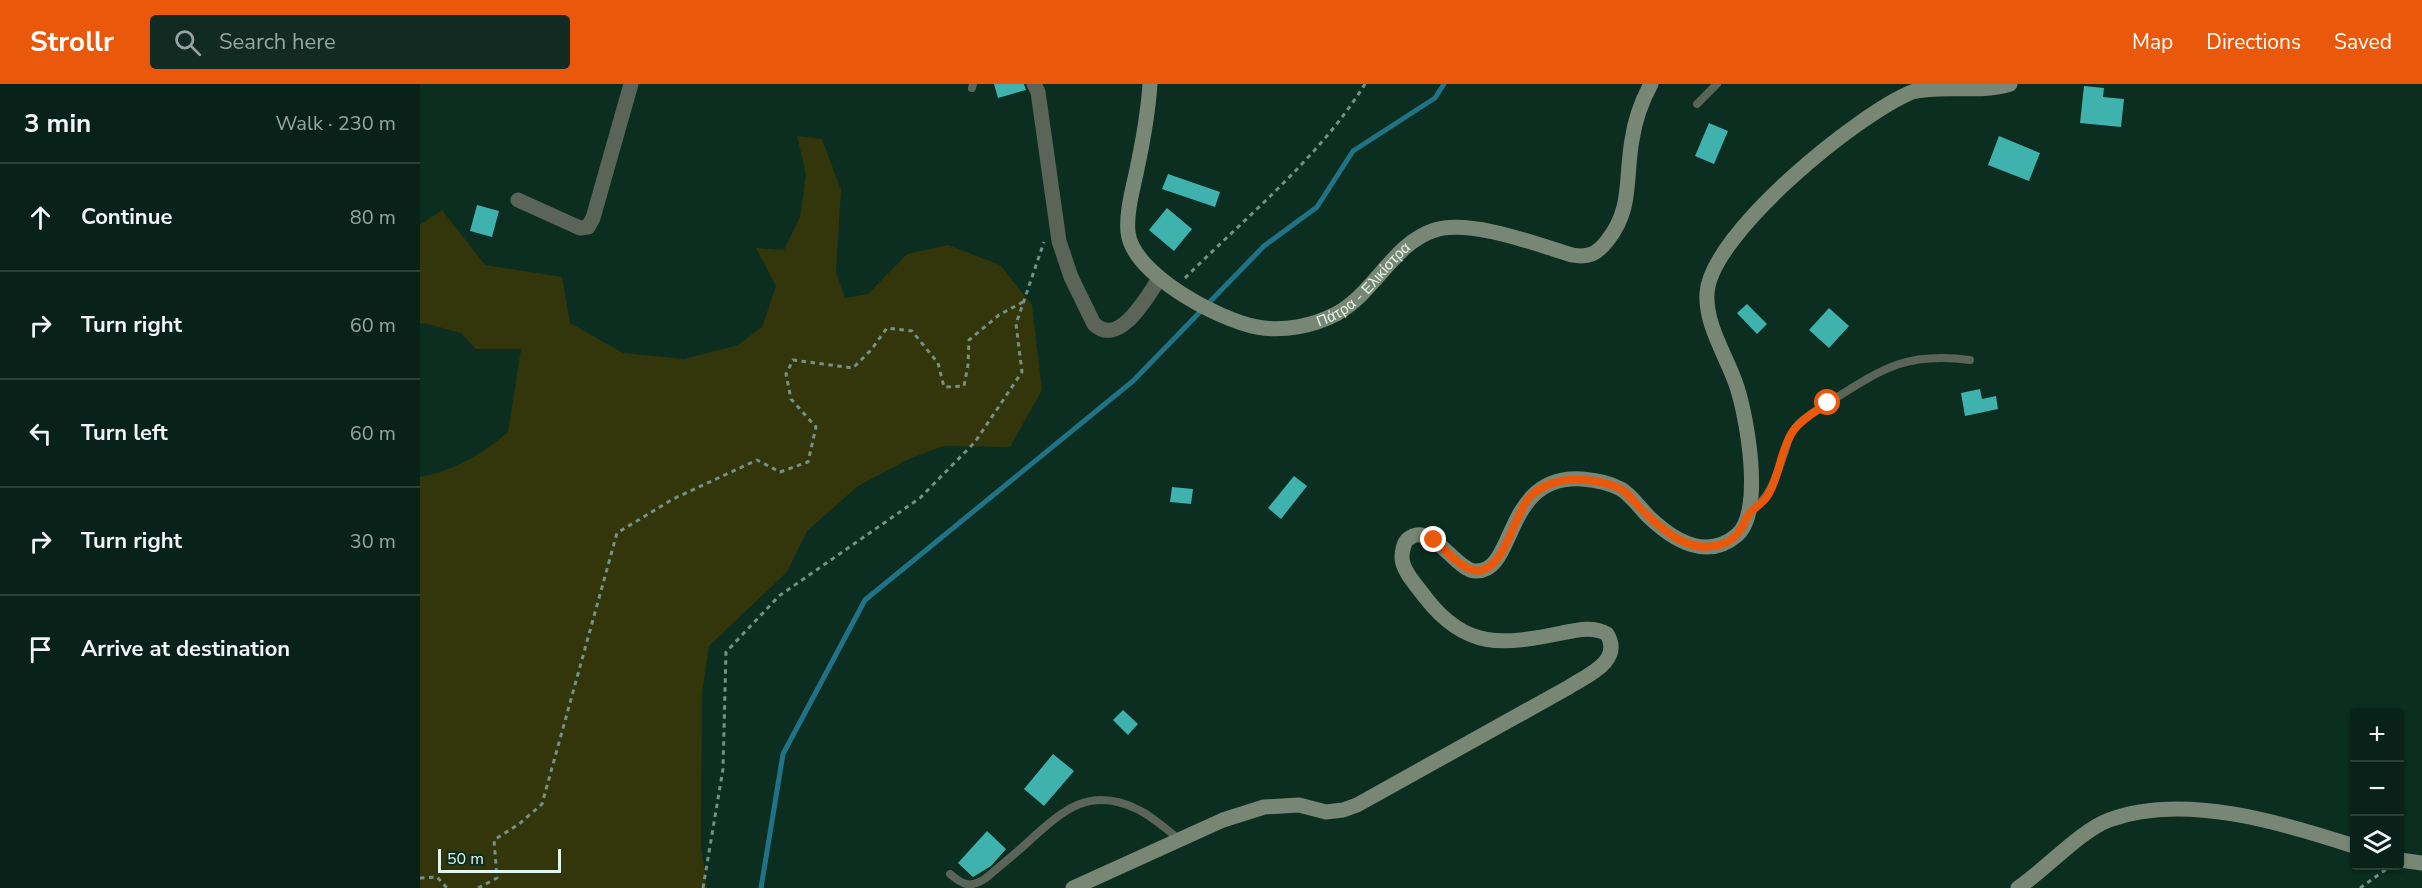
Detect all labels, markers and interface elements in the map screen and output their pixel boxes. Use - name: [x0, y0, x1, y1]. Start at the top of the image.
- search box: [150, 15, 570, 69]
- text: Strollr: [30, 23, 114, 61]
- icon: search: [171, 26, 204, 59]
- text: Search here: [219, 27, 336, 57]
- text: Map: [2132, 28, 2173, 56]
- text: Directions: [2206, 28, 2301, 56]
- text: Saved: [2334, 28, 2392, 56]
- text: 3 min: [24, 106, 91, 141]
- text: Walk · 230 m: [276, 110, 396, 137]
- icon: ahead: [24, 201, 57, 234]
- text: Continue: [81, 202, 172, 232]
- text: 80 m: [350, 204, 396, 231]
- street label: Πάτρα - Ελικίστρα: [1313, 237, 1415, 331]
- icon: right: [24, 309, 57, 342]
- text: Turn right: [81, 310, 182, 340]
- text: 60 m: [350, 312, 396, 339]
- route start: [1814, 389, 1840, 415]
- icon: left: [24, 417, 57, 450]
- text: Turn left: [81, 418, 168, 448]
- text: 60 m: [350, 420, 396, 447]
- icon: right: [24, 525, 57, 558]
- text: Turn right: [81, 526, 182, 556]
- route end: [1420, 526, 1446, 552]
- text: 30 m: [350, 528, 396, 555]
- icon: arrive: [24, 633, 57, 666]
- text: Arrive at destination: [81, 634, 290, 664]
- map controls: [2350, 708, 2404, 870]
- button: +: [2350, 708, 2404, 762]
- button: −: [2350, 762, 2404, 816]
- button: layers: [2350, 816, 2404, 870]
- scale bar: [438, 846, 561, 874]
- text: 50 m: [447, 848, 484, 870]

